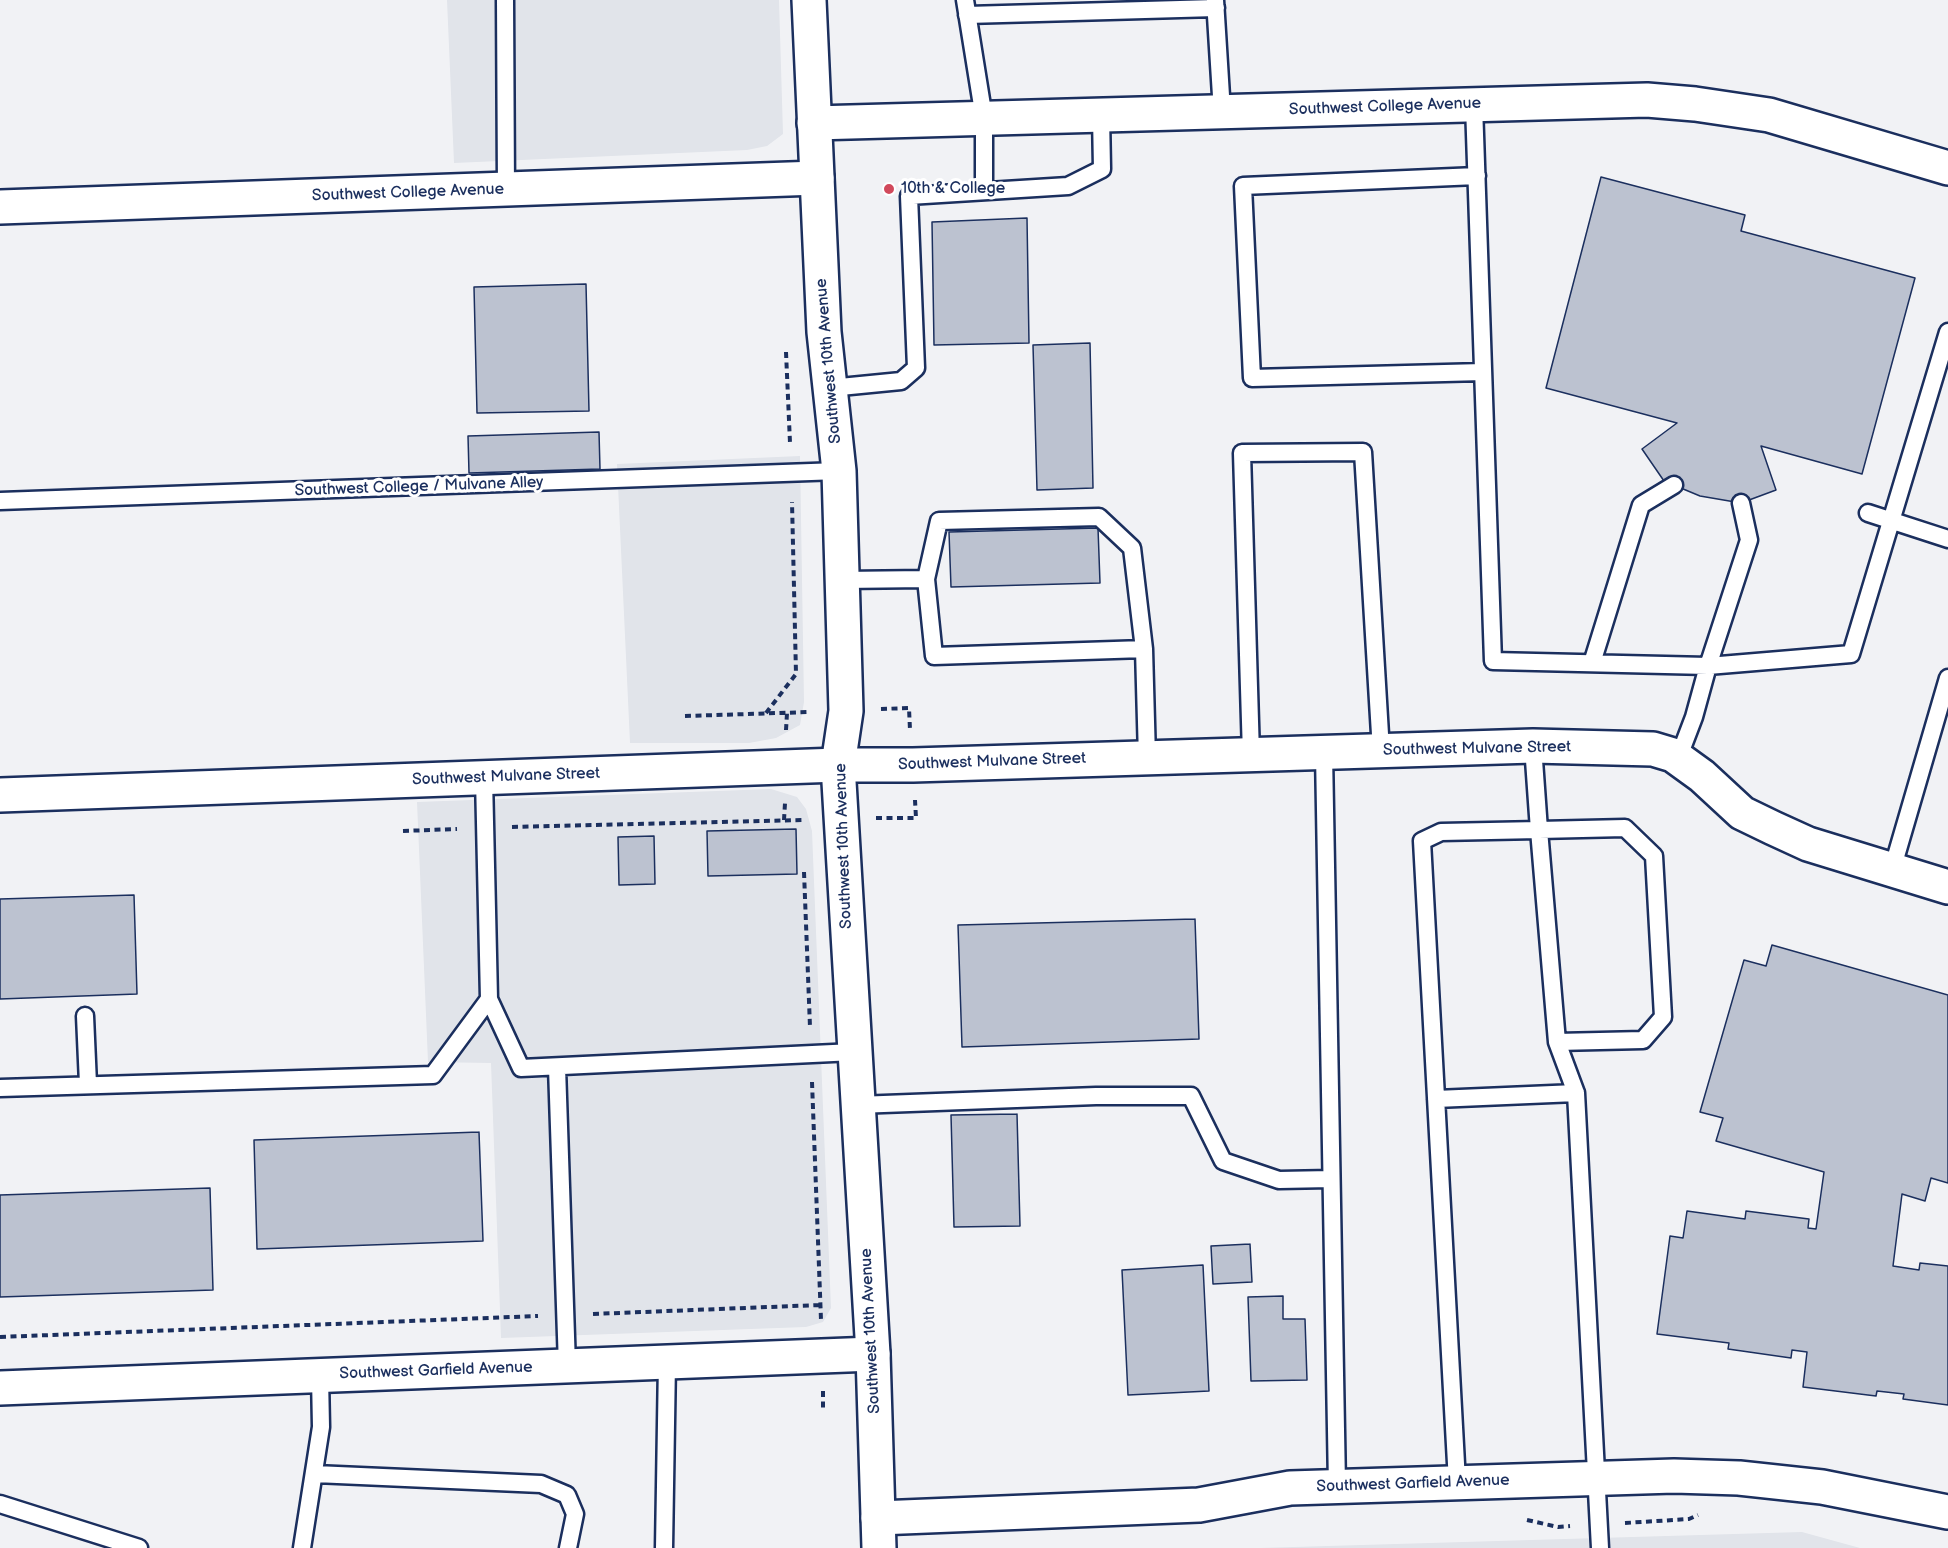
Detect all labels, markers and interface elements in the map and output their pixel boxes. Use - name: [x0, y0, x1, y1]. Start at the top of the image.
- street label: Southwest College Avenue: [1289, 94, 1481, 120]
- place label: 10th & College: [901, 179, 1005, 199]
- street label: Southwest College Avenue: [312, 180, 504, 206]
- marker: 10th & College: [882, 182, 896, 196]
- street label: Southwest 10th Avenue: [812, 278, 846, 444]
- street label: Southwest College / Mulvane Alley: [294, 473, 544, 501]
- street label: Southwest Mulvane Street: [1383, 738, 1571, 760]
- street label: Southwest Mulvane Street: [898, 749, 1086, 775]
- street label: Southwest 10th Avenue: [832, 763, 856, 929]
- street label: Southwest Mulvane Street: [412, 764, 600, 790]
- street label: Southwest 10th Avenue: [857, 1248, 885, 1414]
- street label: Southwest Garfield Avenue: [339, 1358, 533, 1384]
- street label: Southwest Garfield Avenue: [1316, 1471, 1510, 1497]

